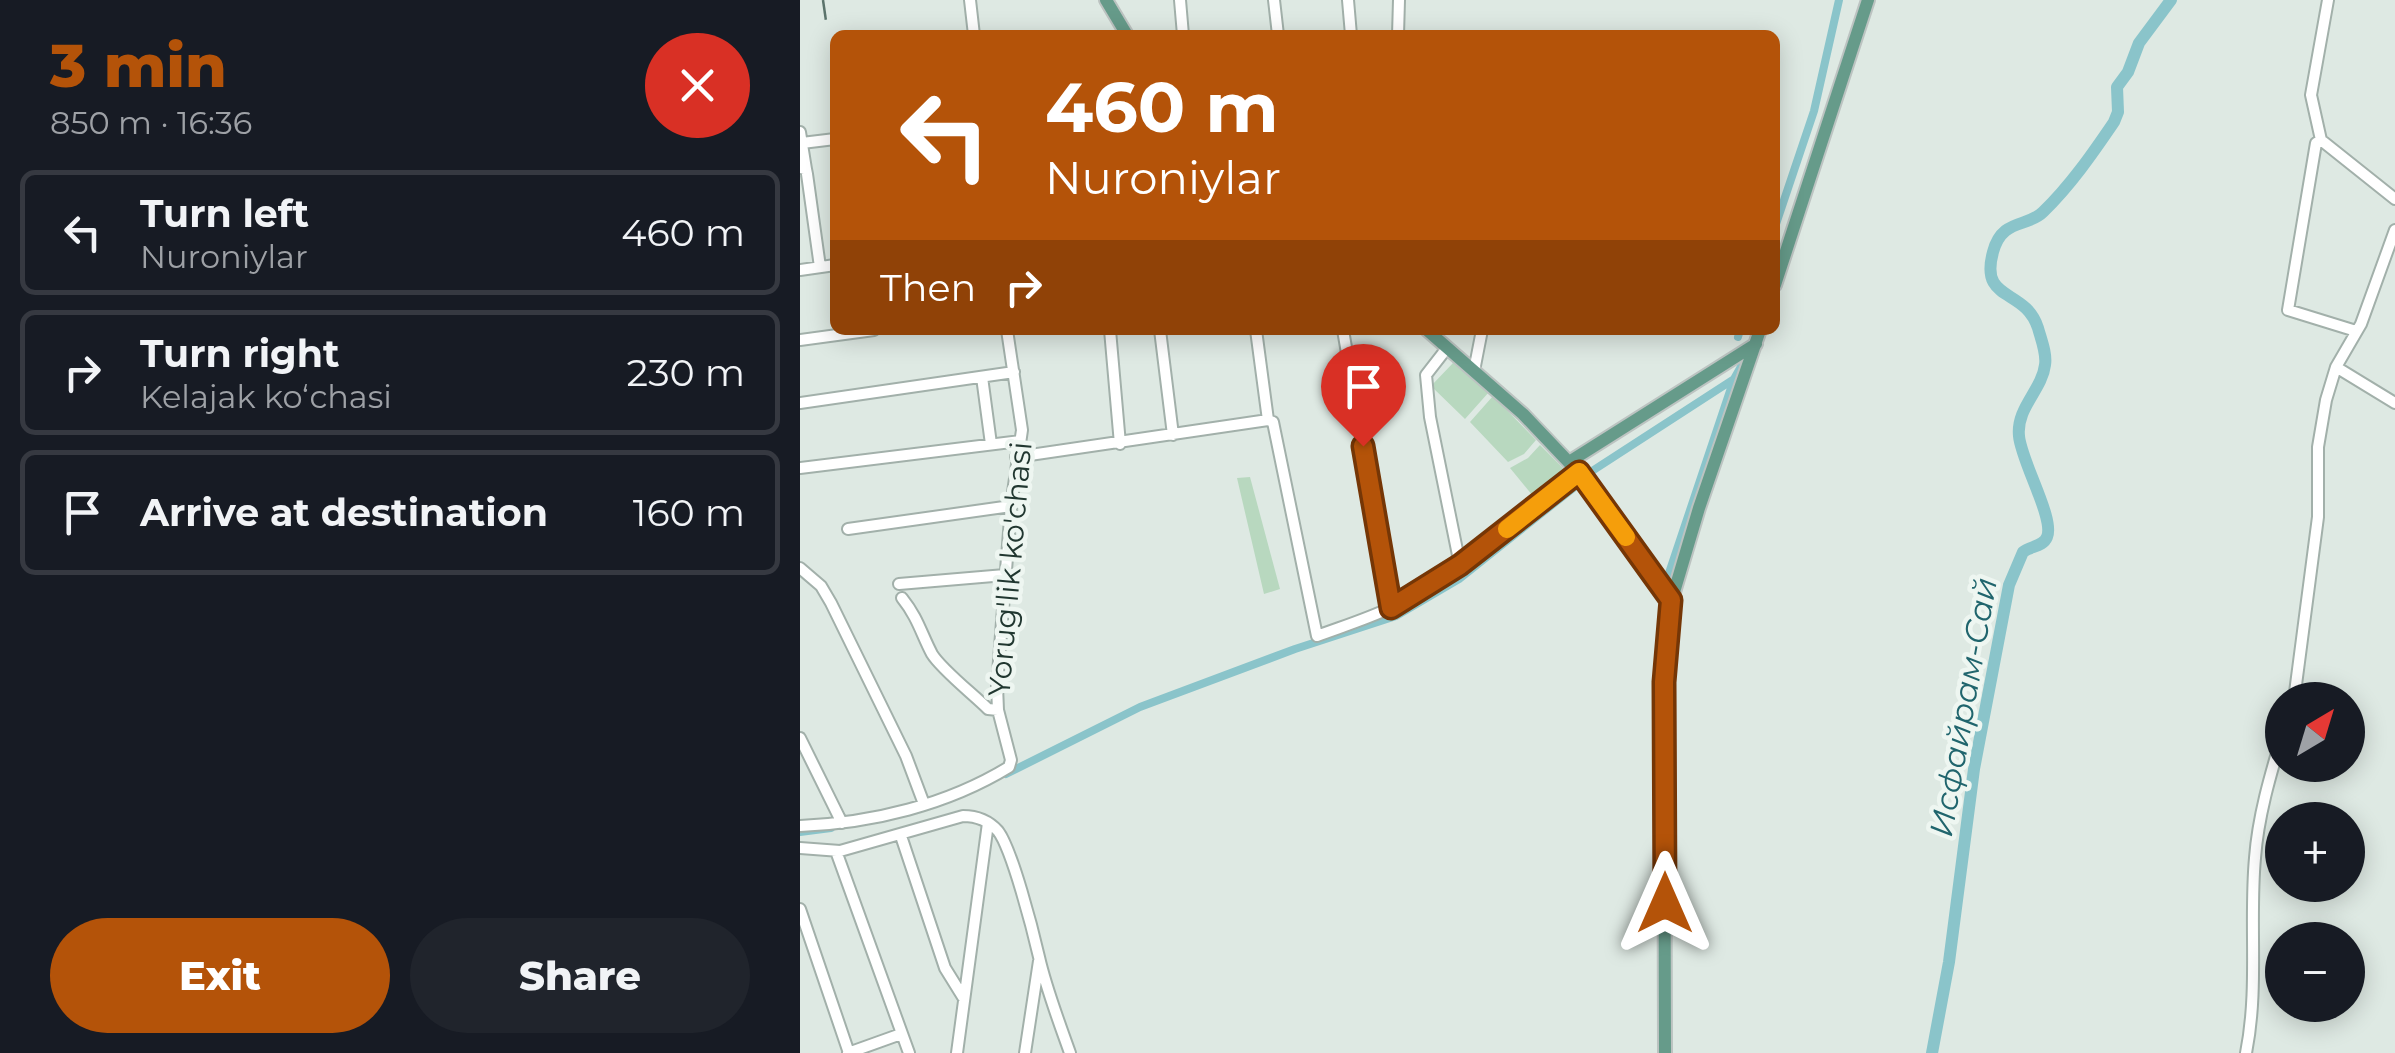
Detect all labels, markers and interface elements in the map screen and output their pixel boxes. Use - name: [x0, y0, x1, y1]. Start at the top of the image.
- text: 3 min: [50, 29, 227, 102]
- button: close: [645, 33, 750, 138]
- text: 460 m: [1045, 64, 1279, 150]
- icon: left: [880, 70, 1010, 200]
- text: 850 m · 16:36: [50, 103, 252, 142]
- text: Nuroniylar: [1045, 150, 1281, 205]
- text: Turn left: [140, 190, 309, 237]
- icon: left: [55, 205, 110, 260]
- text: 460 m: [621, 209, 745, 256]
- text: Nuroniylar: [140, 237, 308, 276]
- icon: right: [996, 260, 1051, 315]
- text: Then: [880, 264, 976, 311]
- text: Turn right: [140, 330, 339, 377]
- pin: [1321, 344, 1406, 447]
- icon: right: [55, 345, 110, 400]
- text: 230 m: [627, 349, 745, 396]
- icon: arrive: [1336, 359, 1391, 414]
- text: Kelajak koʻchasi: [140, 377, 392, 416]
- street label: Yorug'lik ko'chasi: [980, 440, 1040, 698]
- icon: arrive: [55, 485, 110, 540]
- text: Arrive at destination: [140, 489, 548, 536]
- text: 160 m: [633, 489, 745, 536]
- water label: Исфайрам-Сай: [1921, 574, 2005, 840]
- north arrow: [2265, 682, 2365, 782]
- map controls: [2265, 682, 2365, 1022]
- button: +: [2265, 802, 2365, 902]
- position arrow: [1613, 851, 1717, 955]
- button: Exit: [50, 918, 390, 1033]
- button: Share: [410, 918, 750, 1033]
- button: −: [2265, 922, 2365, 1022]

